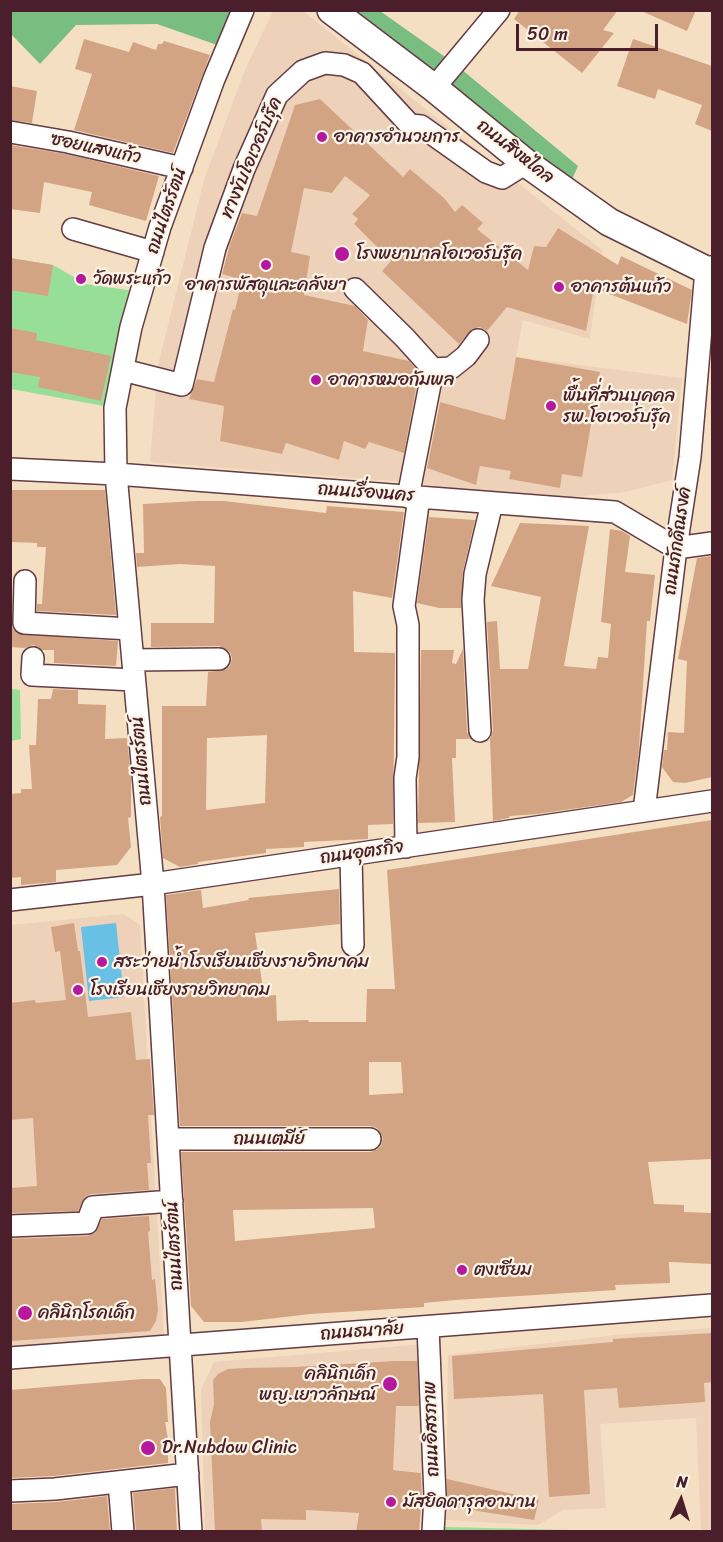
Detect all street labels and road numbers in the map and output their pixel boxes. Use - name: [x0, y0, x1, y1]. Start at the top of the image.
- street label: ทางขับโอเวอร์บรุ๊ค: [217, 94, 287, 222]
- street label: ถนนสิงหไคล: [472, 115, 558, 189]
- street label: ซอยแสงแก้ว: [49, 129, 143, 169]
- street label: ถนนไตรรัตน์: [142, 165, 192, 257]
- street label: ถนนเรื่องนคร: [317, 479, 415, 507]
- street label: ถนนภักดีณรงค์: [660, 485, 696, 597]
- street label: ถนนไตรรัตน์: [127, 715, 157, 807]
- street label: ถนนอุตรกิจ: [319, 836, 405, 870]
- street label: ถนนเตมีย์: [233, 1128, 305, 1150]
- street label: ถนนไตรรัตน์: [162, 1201, 188, 1291]
- street label: ถนนธนาลัย: [320, 1318, 404, 1346]
- street label: ถนนอิสรภาพ: [420, 1381, 444, 1477]

